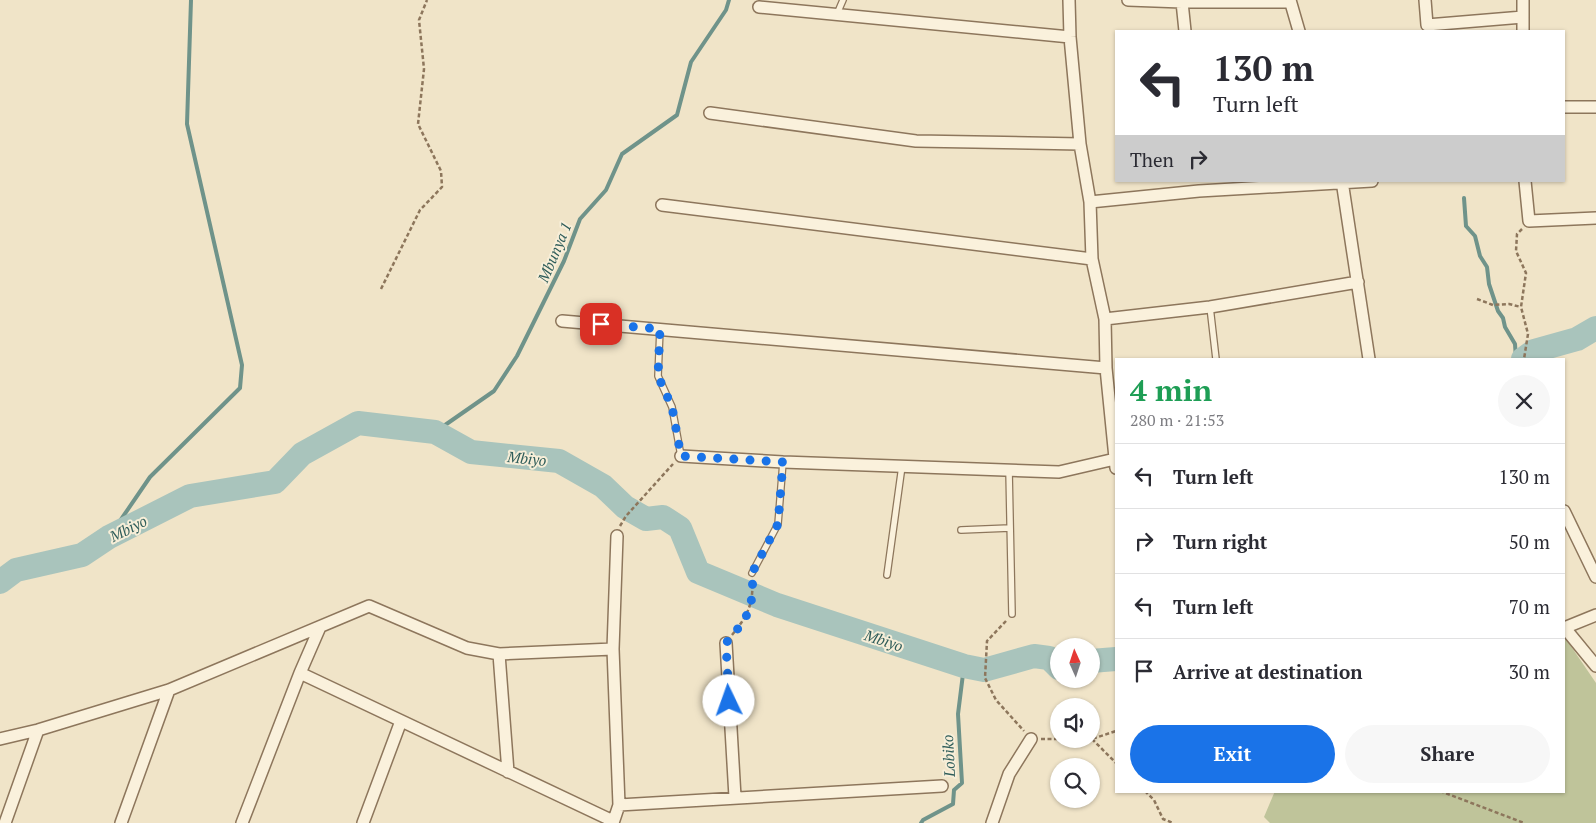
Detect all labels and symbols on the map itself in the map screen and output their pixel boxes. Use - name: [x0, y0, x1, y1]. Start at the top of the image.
- water label: Mbunya 1: [532, 219, 576, 286]
- pin: [580, 303, 622, 345]
- water label: Mbiyo: [505, 446, 548, 470]
- water label: Mbiyo: [105, 510, 150, 546]
- water label: Mbiyo: [861, 624, 906, 656]
- north arrow: [1050, 638, 1100, 688]
- position arrow: [702, 674, 754, 726]
- water label: Lobiko: [937, 734, 959, 779]

